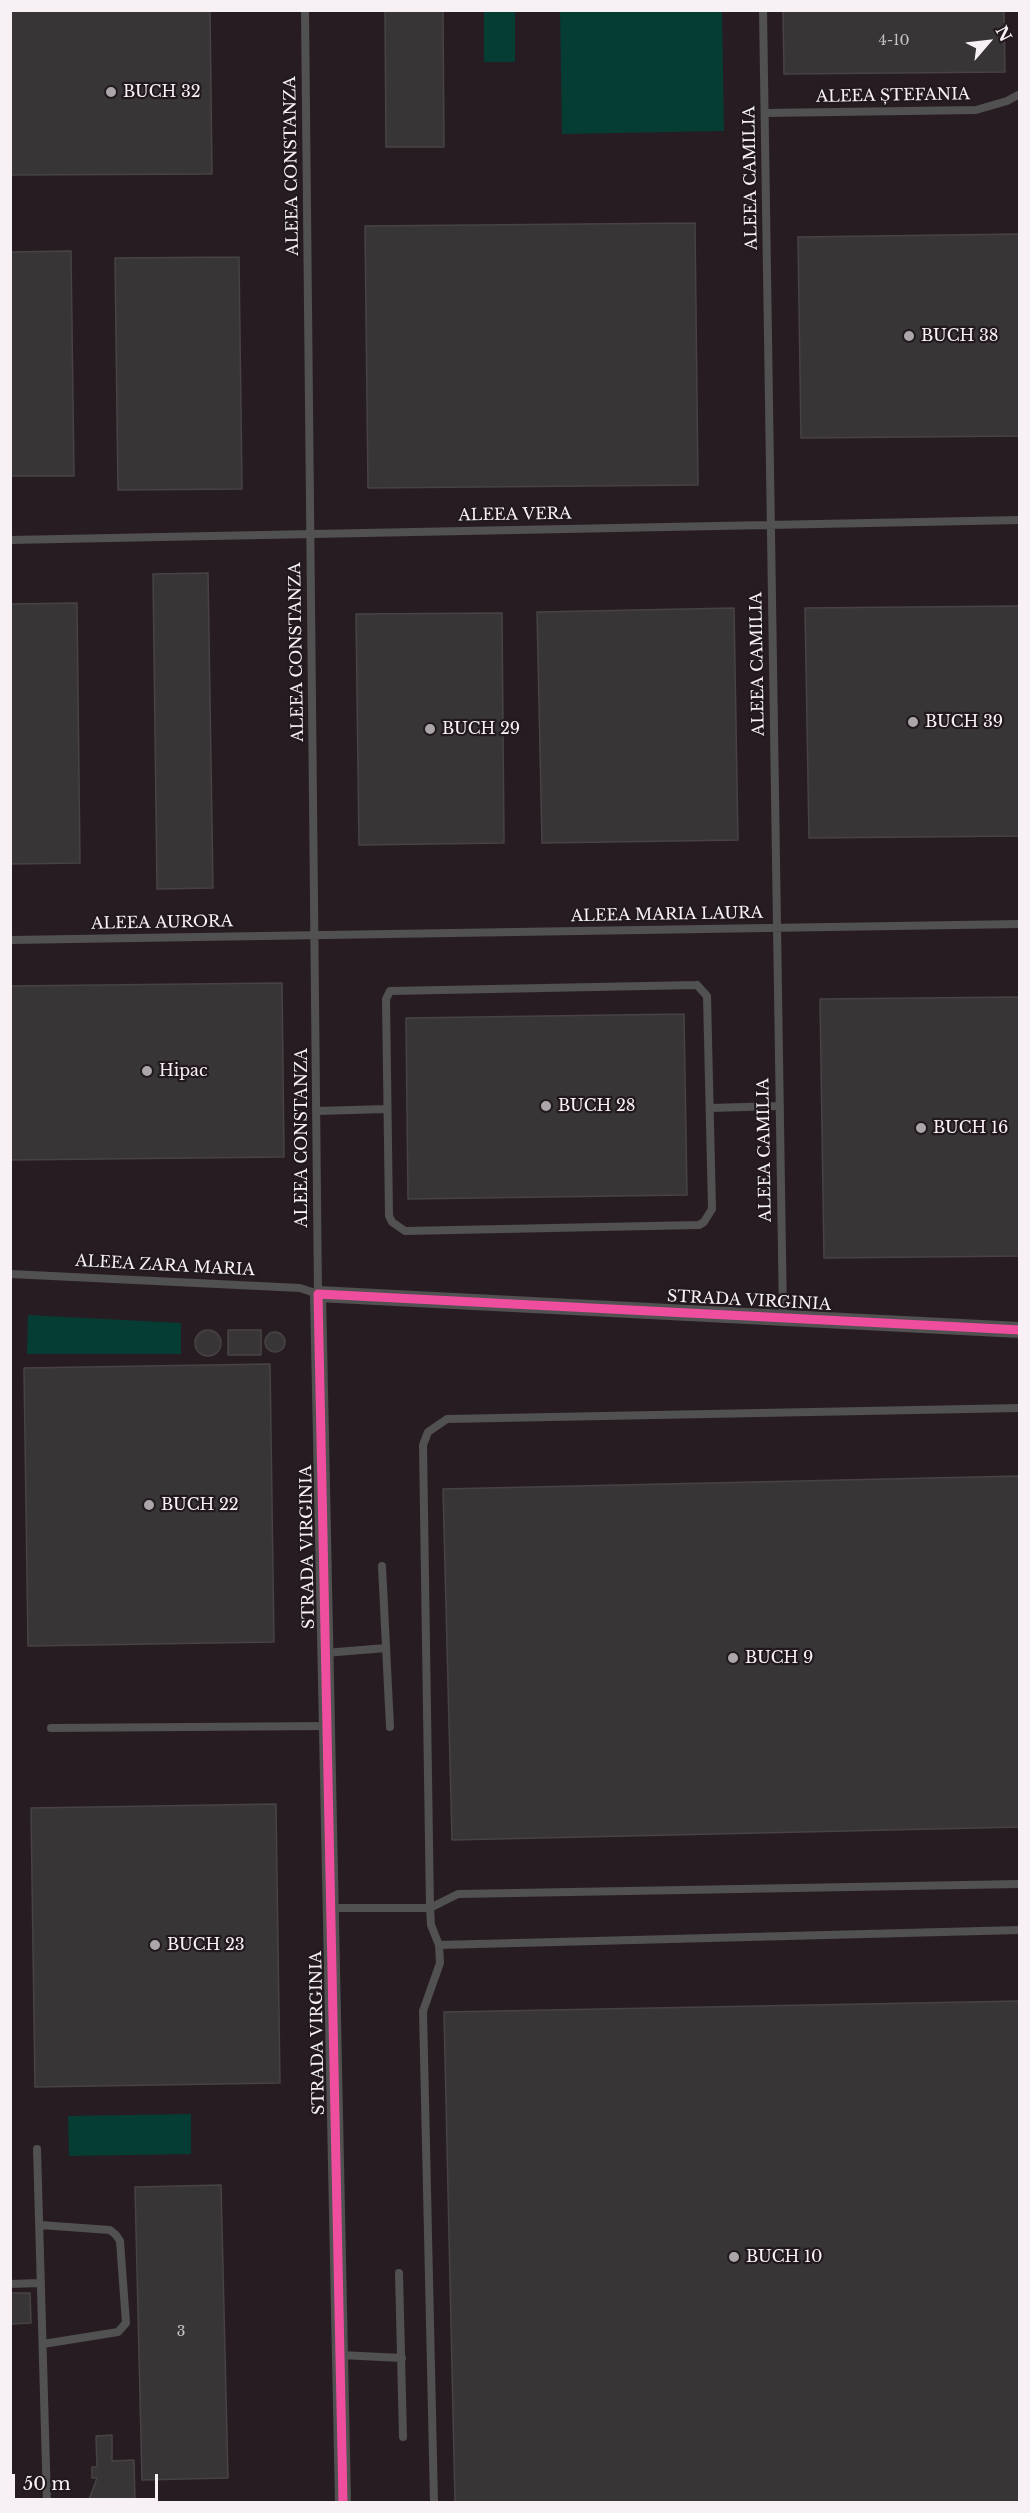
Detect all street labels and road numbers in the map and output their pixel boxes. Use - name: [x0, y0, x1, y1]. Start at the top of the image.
- street label: ALEEA CONSTANZA: [281, 76, 303, 256]
- street label: ALEEA ȘTEFANIA: [816, 85, 970, 107]
- street label: ALEEA CAMILIA: [740, 106, 762, 250]
- street label: ALEEA VERA: [458, 504, 572, 526]
- street label: ALEEA CONSTANZA: [286, 562, 308, 742]
- street label: ALEEA CAMILIA: [747, 592, 769, 736]
- street label: ALEEA MARIA LAURA: [571, 904, 763, 926]
- street label: ALEEA AURORA: [91, 912, 233, 934]
- street label: ALEEA CONSTANZA: [292, 1048, 312, 1228]
- street label: ALEEA CAMILIA: [754, 1078, 776, 1222]
- street label: ALEEA ZARA MARIA: [75, 1252, 255, 1280]
- street label: STRADA VIRGINIA: [666, 1287, 832, 1315]
- street label: STRADA VIRGINIA: [297, 1465, 319, 1629]
- street label: STRADA VIRGINIA: [307, 1951, 329, 2115]

